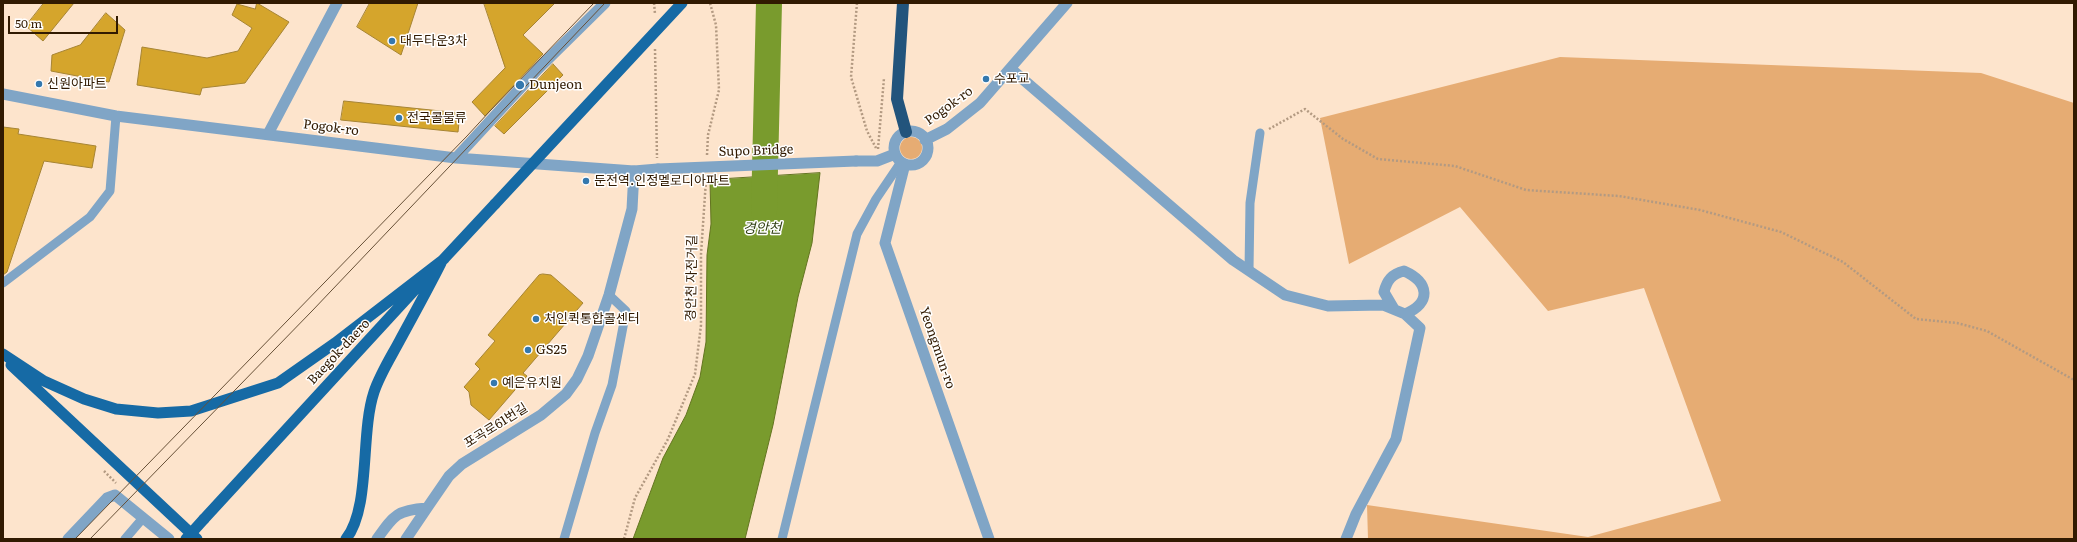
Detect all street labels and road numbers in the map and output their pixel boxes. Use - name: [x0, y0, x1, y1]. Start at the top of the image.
- street label: Pogok-ro: [922, 83, 976, 129]
- street label: Pogok-ro: [302, 117, 360, 139]
- street label: Supo Bridge: [718, 142, 794, 160]
- street label: 경안천 자전거길: [683, 235, 701, 321]
- street label: Yeongmun-ro: [916, 305, 958, 391]
- street label: Baegok-daero: [305, 316, 373, 388]
- street label: 포곡로61번길: [461, 400, 531, 452]

